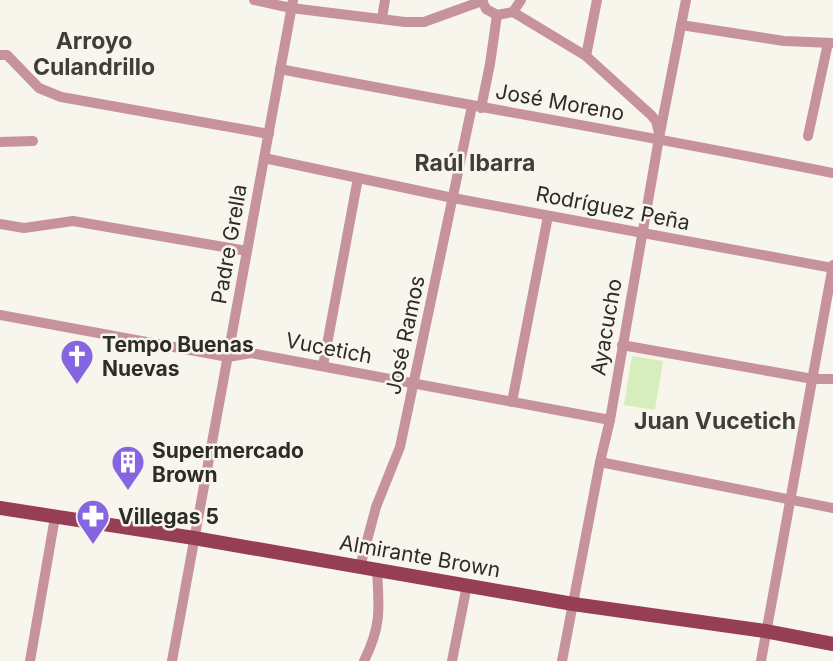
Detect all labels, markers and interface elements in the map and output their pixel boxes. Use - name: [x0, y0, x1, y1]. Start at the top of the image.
- district label: Arroyo Culandrillo: [33, 27, 155, 81]
- street label: José Moreno: [494, 78, 626, 126]
- district label: Raúl Ibarra: [415, 149, 535, 177]
- street label: Rodríguez Peña: [534, 181, 692, 235]
- street label: Padre Grella: [206, 182, 252, 306]
- street label: José Ramos: [380, 273, 430, 397]
- street label: Ayacucho: [585, 277, 627, 377]
- street label: Vucetich: [284, 327, 374, 369]
- place label: Tempo Buenas Nuevas: [102, 332, 254, 381]
- church icon: Tempo Buenas Nuevas: [58, 337, 96, 386]
- district label: Juan Vucetich: [634, 407, 796, 435]
- place label: Supermercado Brown: [152, 438, 304, 487]
- building icon: Supermercado Brown: [109, 443, 147, 492]
- pharmacy icon: Villegas 5: [74, 497, 112, 546]
- place label: Villegas 5: [118, 504, 219, 529]
- street label: Almirante Brown: [338, 530, 502, 582]

